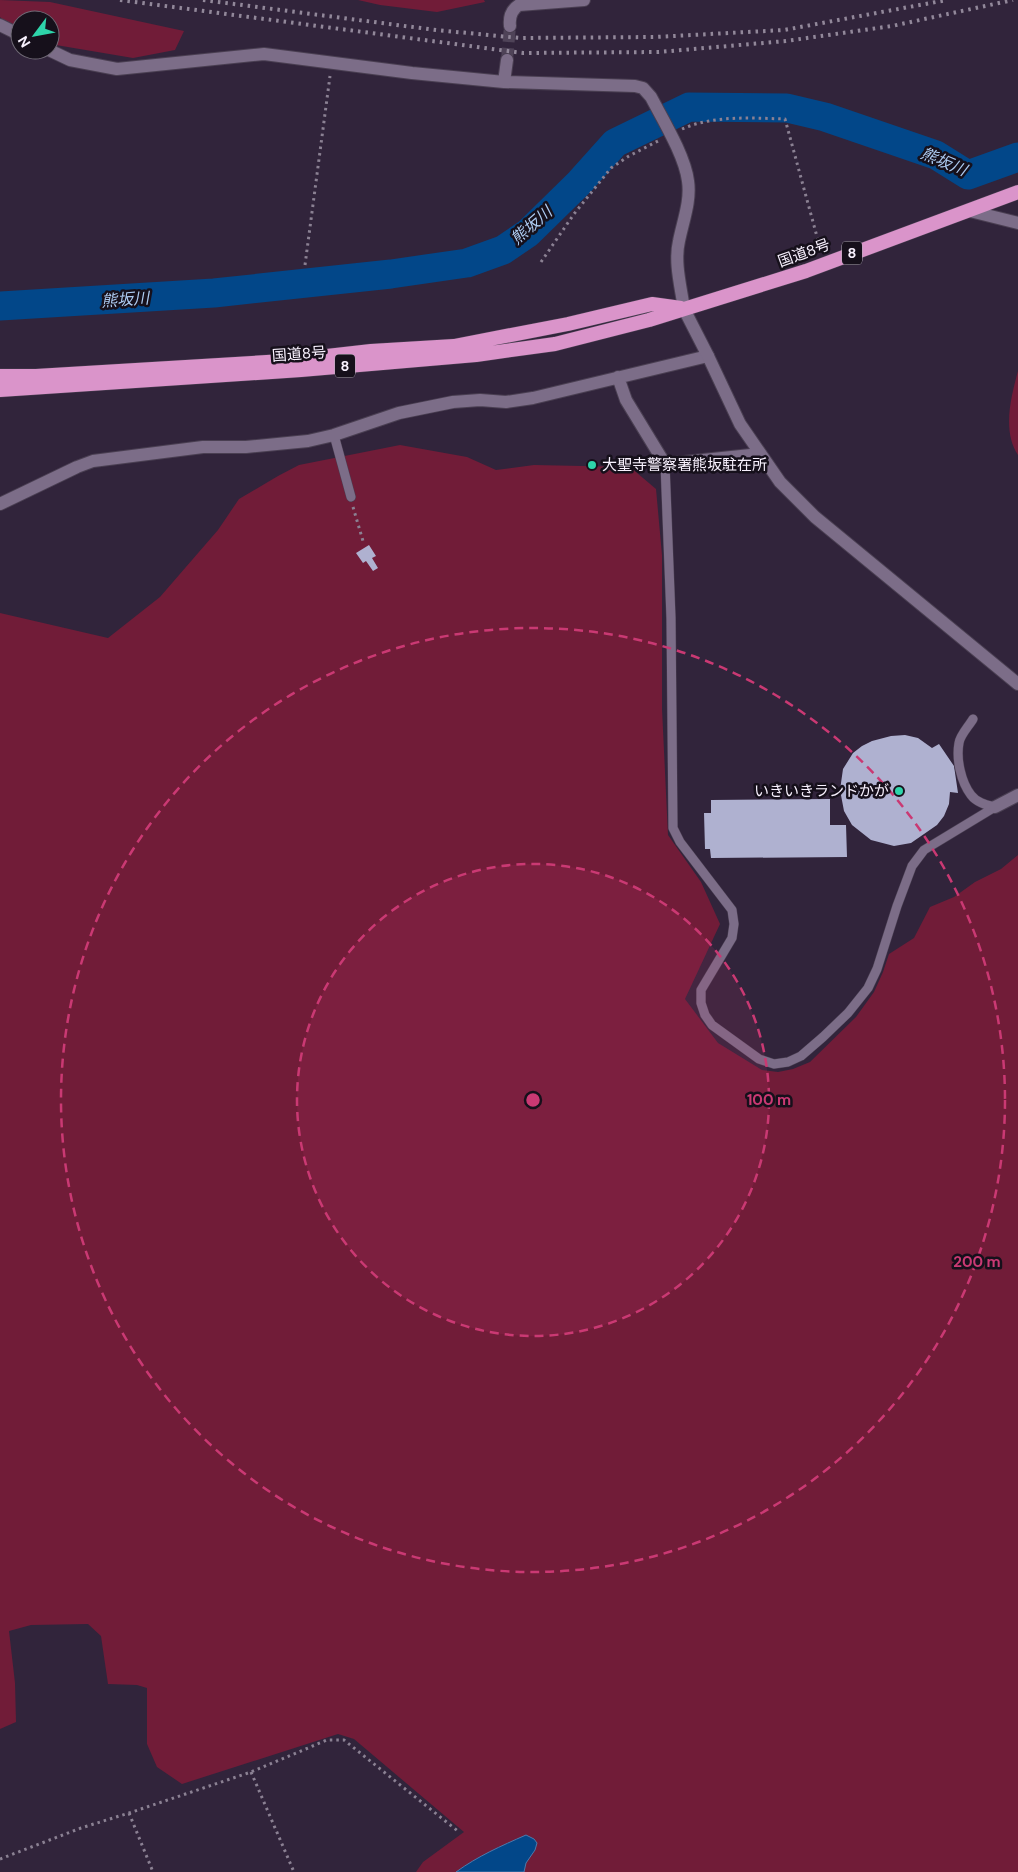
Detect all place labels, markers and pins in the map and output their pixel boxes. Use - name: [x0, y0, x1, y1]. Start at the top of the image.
- place label: 大聖寺警察署熊坂駐在所: [602, 455, 767, 475]
- marker: 大聖寺警察署熊坂駐在所: [586, 459, 598, 471]
- place label: いきいきランドかが: [754, 781, 889, 801]
- marker: いきいきランドかが: [893, 785, 905, 797]
- centre of rings: [524, 1091, 542, 1109]

